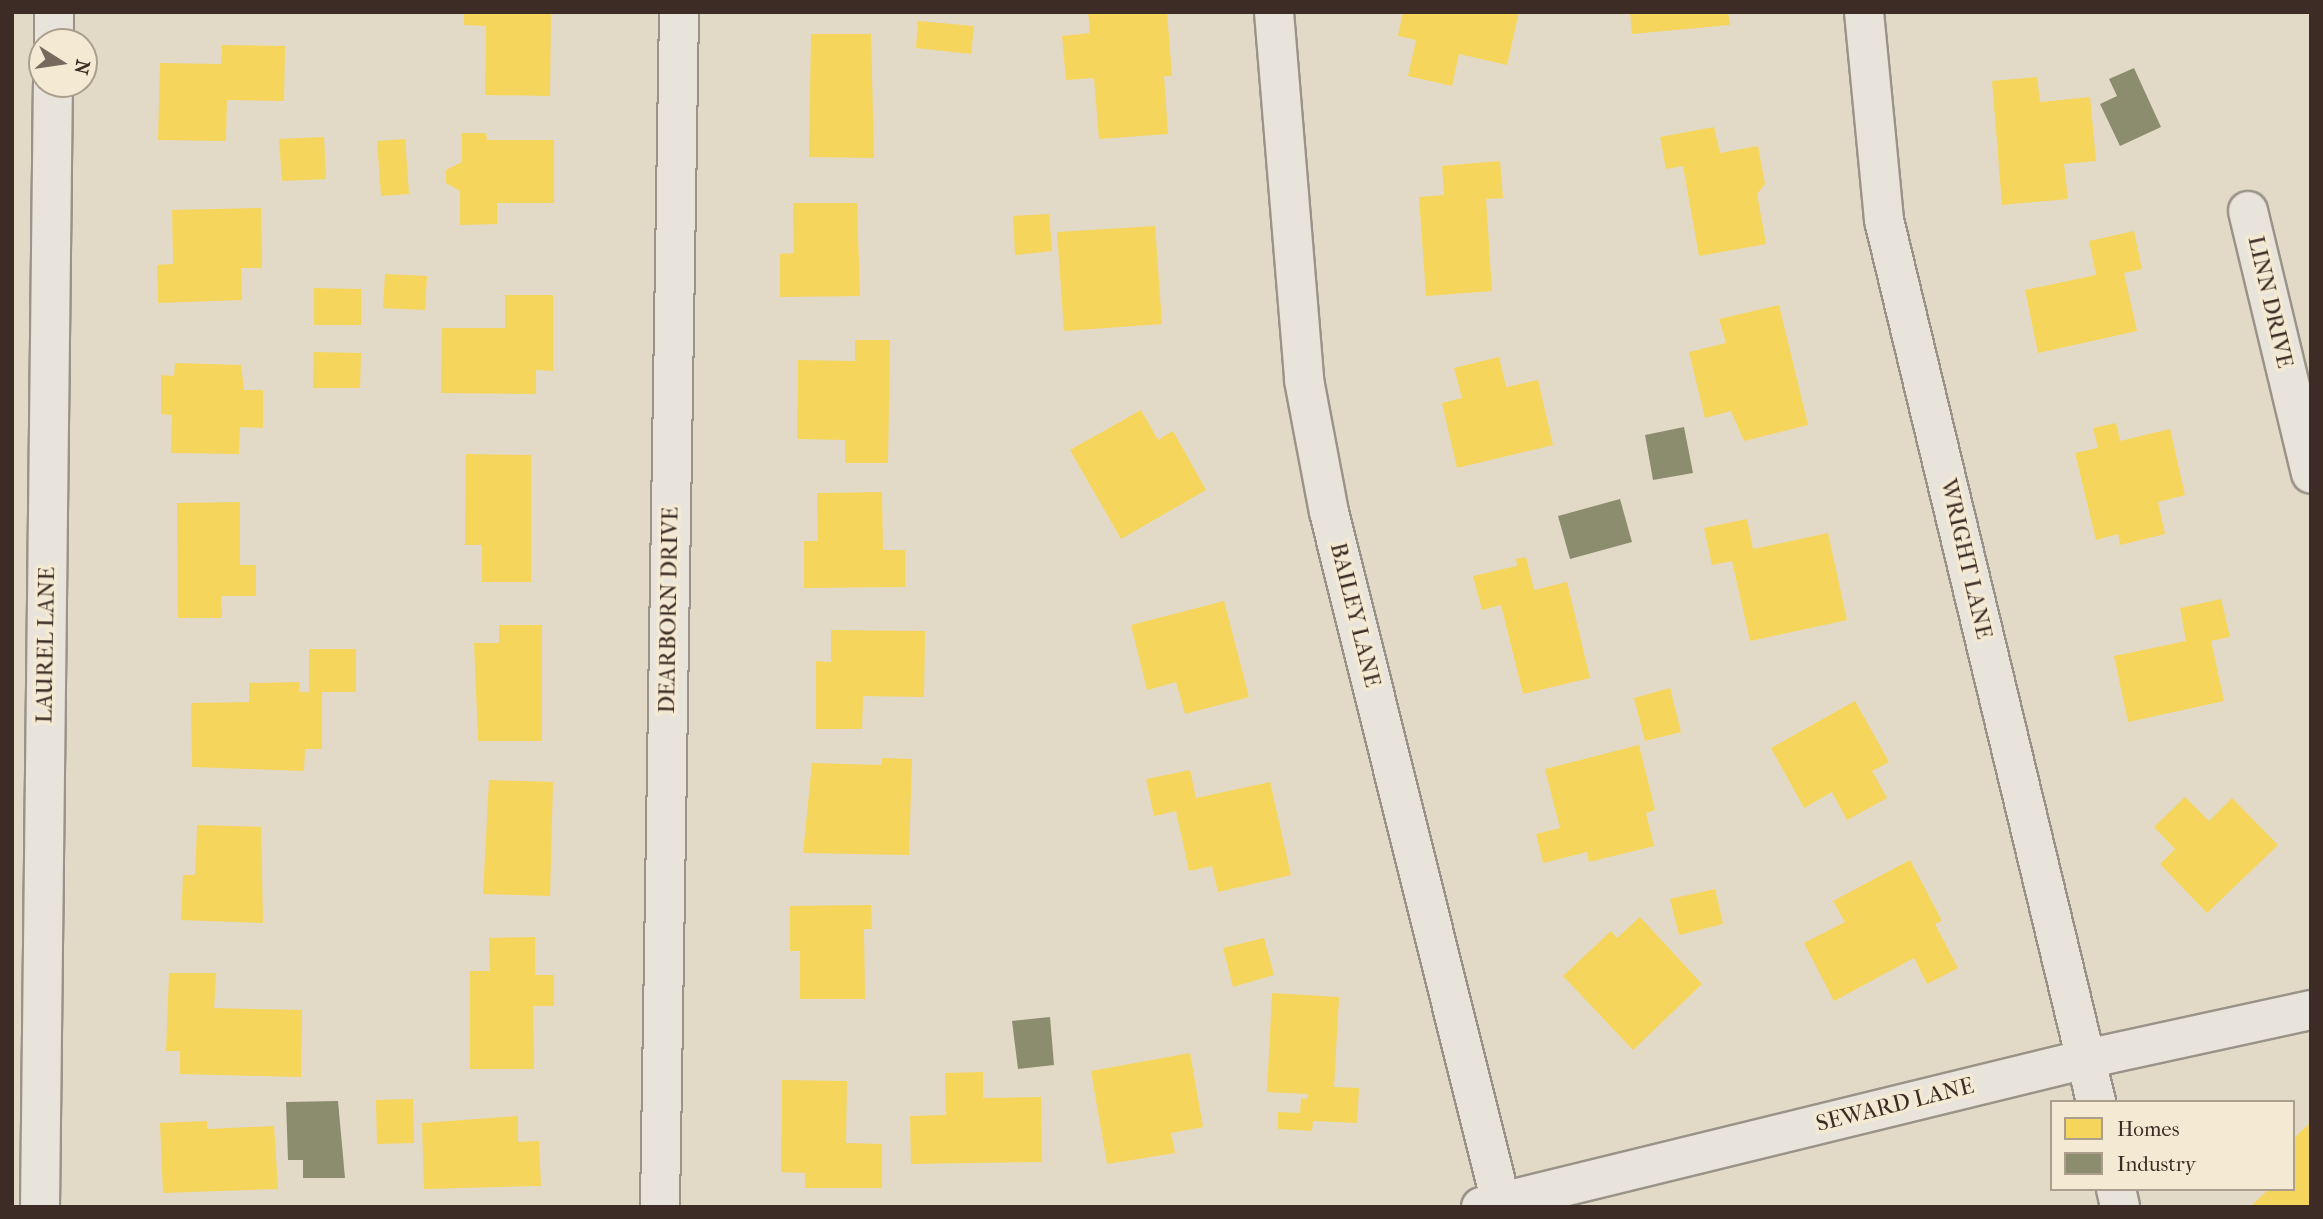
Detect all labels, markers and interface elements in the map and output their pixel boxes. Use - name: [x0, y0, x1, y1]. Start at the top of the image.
- north arrow: [28, 28, 98, 98]
- text: N: [69, 58, 94, 76]
- street label: LINN DRIVE: [2241, 233, 2299, 371]
- street label: WRIGHT LANE: [1934, 476, 1998, 642]
- street label: DEARBORN DRIVE: [653, 506, 685, 714]
- street label: BAILEY LANE: [1324, 540, 1386, 690]
- street label: LAUREL LANE: [31, 566, 61, 724]
- street label: SEWARD LANE: [1813, 1072, 1977, 1138]
- legend: [2050, 1100, 2295, 1191]
- text: Homes: [2117, 1117, 2179, 1141]
- text: Industry: [2117, 1152, 2196, 1176]

